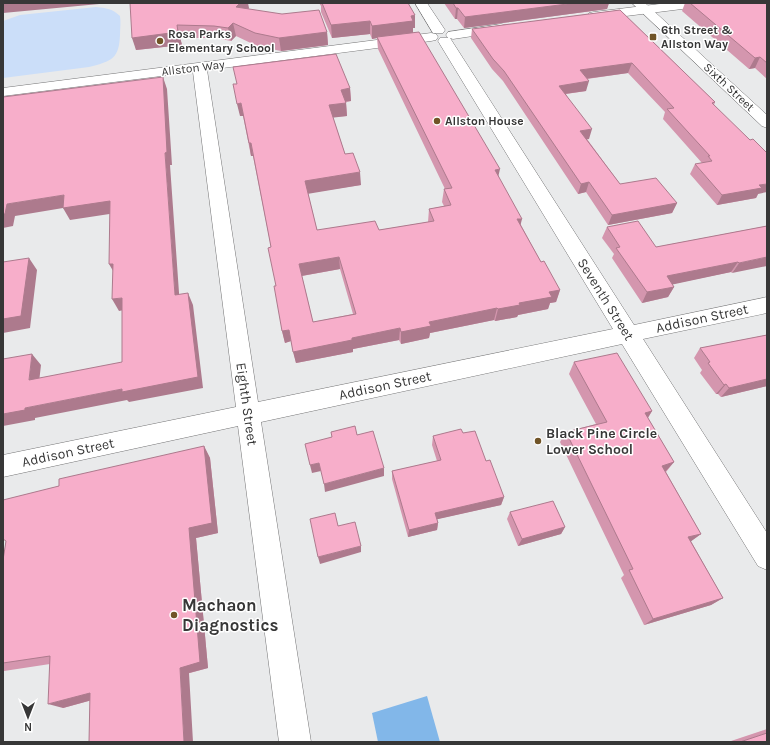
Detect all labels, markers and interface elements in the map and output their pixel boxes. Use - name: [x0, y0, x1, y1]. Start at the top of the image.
- place label: 6th Street & Allston Way: [661, 23, 733, 51]
- place label: Rosa Parks Elementary School: [168, 27, 275, 55]
- marker: 6th Street & Allston Way: [648, 32, 658, 42]
- marker: Rosa Parks Elementary School: [155, 36, 165, 46]
- street label: Allston Way: [161, 57, 226, 79]
- street label: Sixth Street: [701, 60, 758, 114]
- place label: Allston House: [445, 114, 524, 128]
- marker: Allston House: [432, 116, 442, 126]
- street label: Seventh Street: [574, 255, 638, 344]
- street label: Addison Street: [654, 300, 750, 337]
- street label: Eighth Street: [232, 361, 261, 447]
- street label: Addison Street: [337, 367, 433, 404]
- place label: Black Pine Circle Lower School: [546, 425, 657, 458]
- street label: Addison Street: [20, 434, 116, 471]
- marker: Black Pine Circle Lower School: [533, 436, 543, 446]
- place label: Machaon Diagnostics: [182, 595, 279, 635]
- marker: Machaon Diagnostics: [169, 610, 179, 620]
- north arrow: [8, 697, 48, 737]
- text: N: [24, 720, 32, 733]

